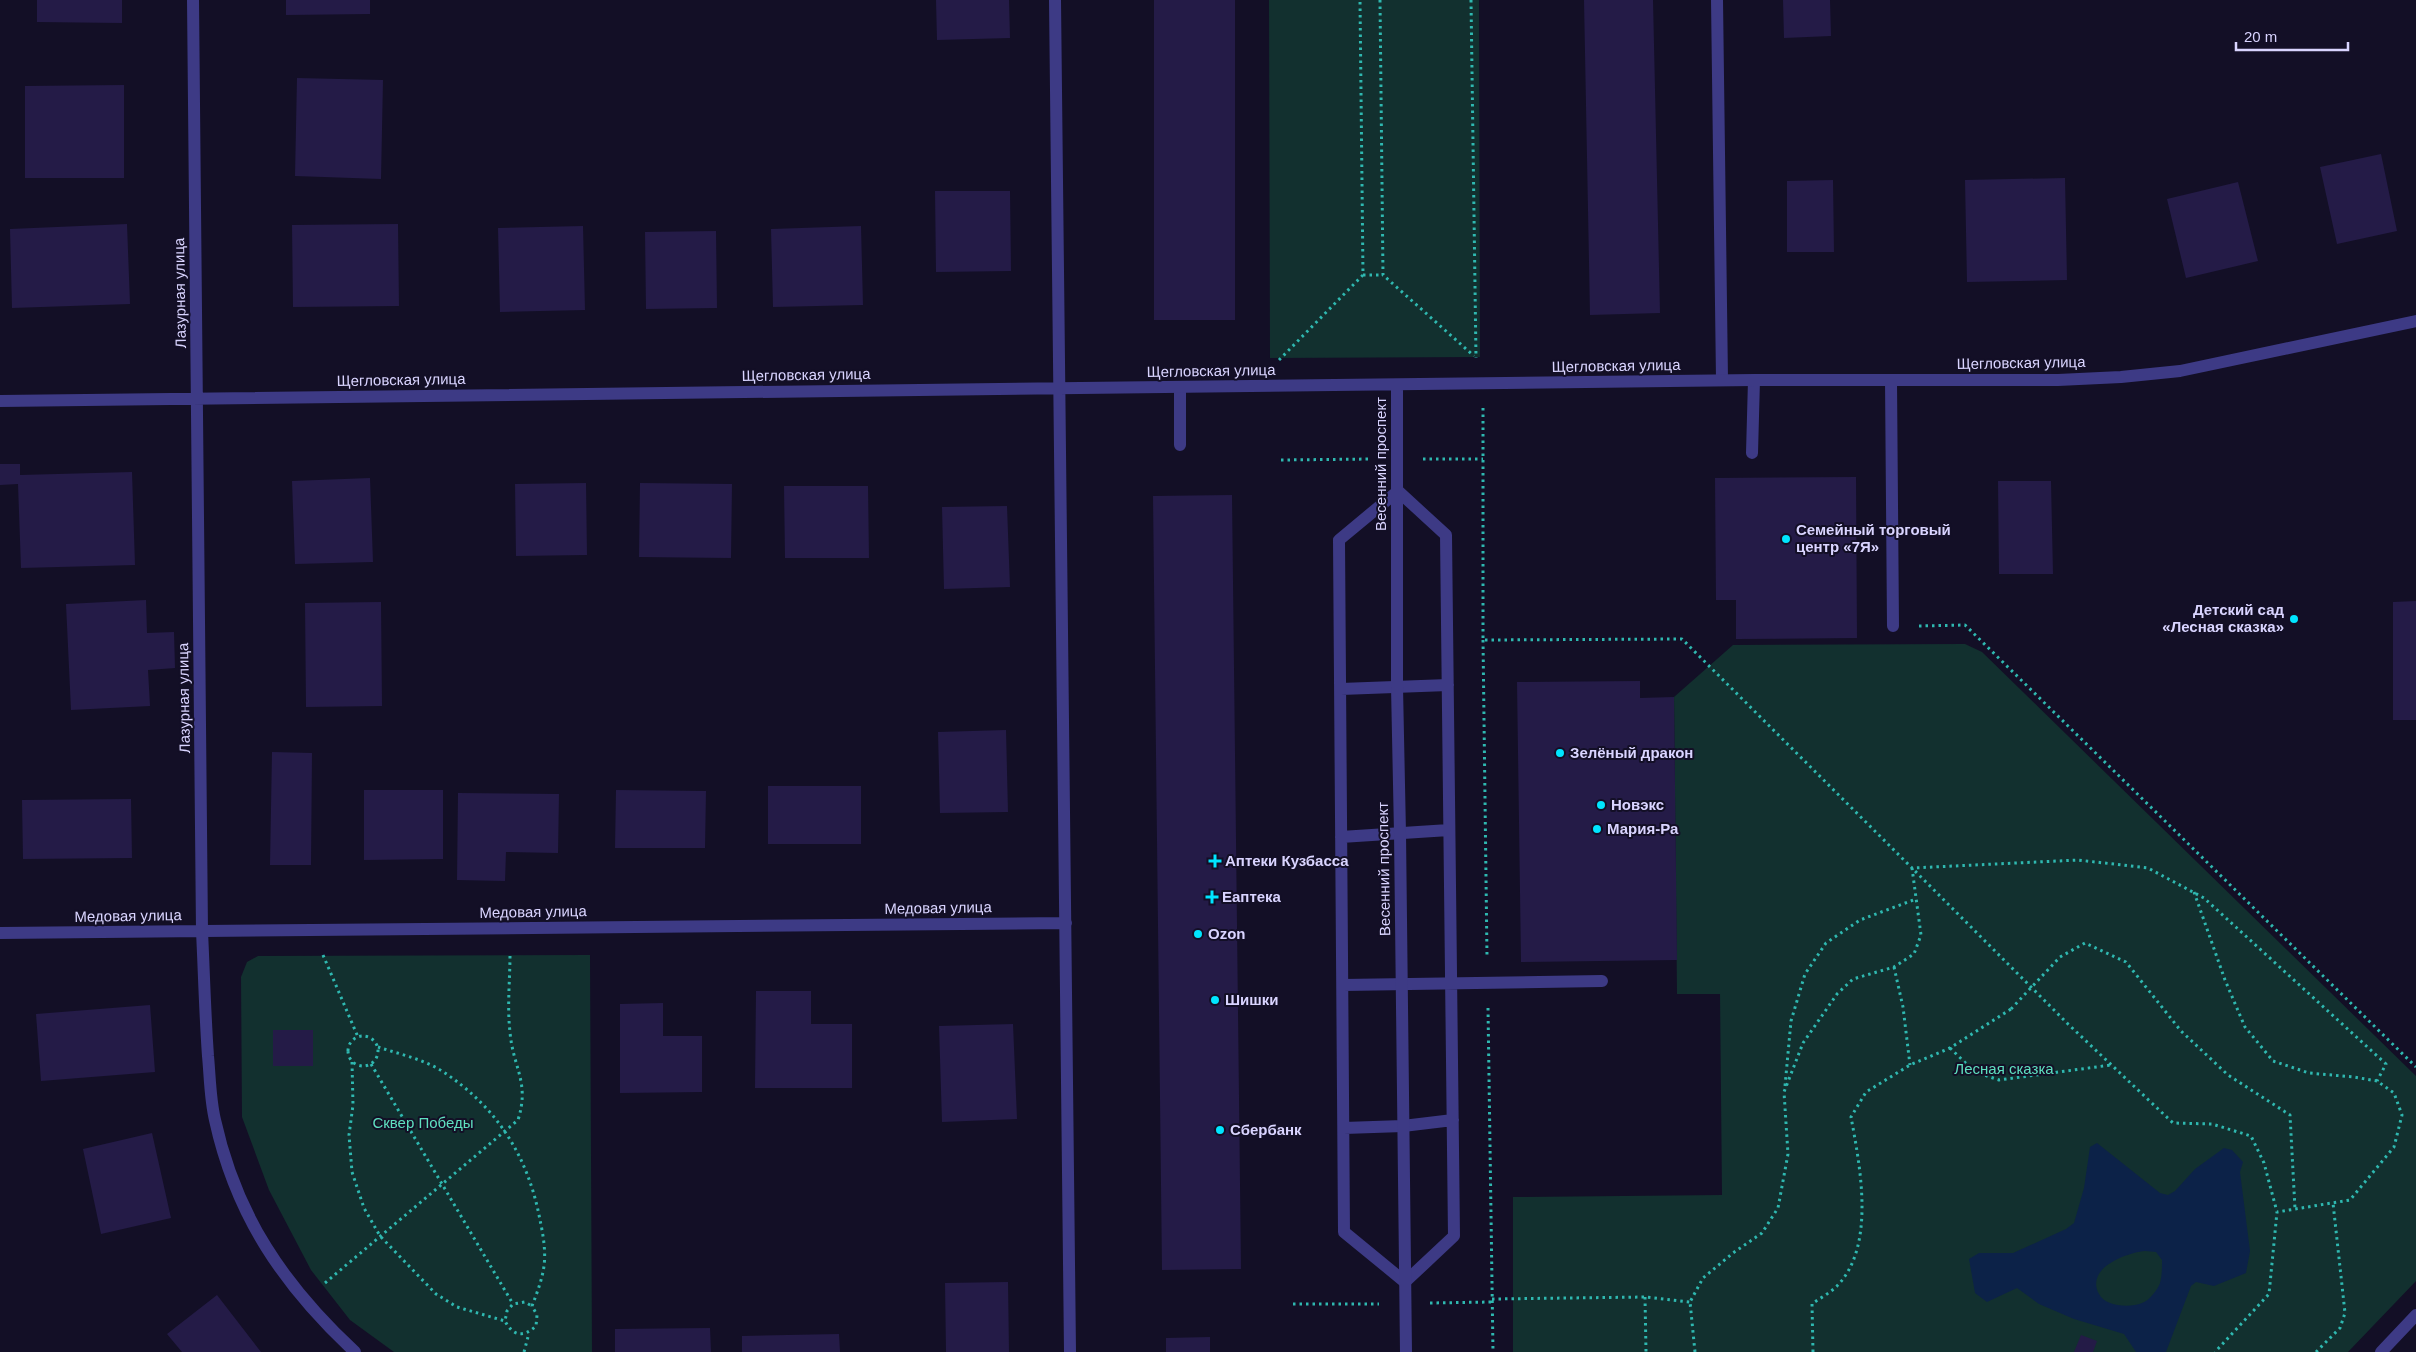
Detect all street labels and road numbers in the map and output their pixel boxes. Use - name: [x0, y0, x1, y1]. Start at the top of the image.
- street label: Лазурная улица: [170, 237, 189, 348]
- street label: Щегловская улица: [1956, 353, 2086, 372]
- street label: Щегловская улица: [1551, 356, 1681, 375]
- street label: Щегловская улица: [1146, 361, 1276, 380]
- street label: Щегловская улица: [741, 365, 871, 384]
- street label: Щегловская улица: [336, 370, 466, 389]
- street label: Весенний проспект: [1372, 397, 1389, 531]
- street label: Лазурная улица: [174, 642, 193, 753]
- street label: Весенний проспект: [1374, 802, 1393, 936]
- street label: Медовая улица: [884, 898, 993, 917]
- street label: Медовая улица: [479, 902, 588, 921]
- street label: Медовая улица: [74, 906, 183, 925]

